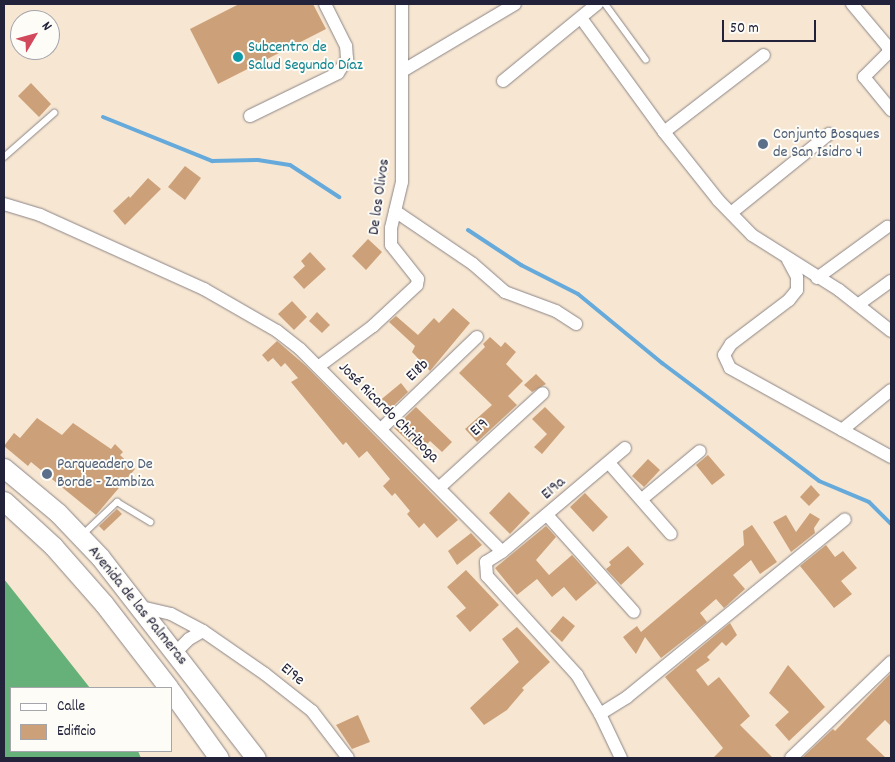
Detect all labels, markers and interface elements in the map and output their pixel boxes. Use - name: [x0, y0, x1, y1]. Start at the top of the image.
- north arrow: [10, 10, 60, 60]
- scale bar: [725, 10, 819, 42]
- text: N: [36, 18, 56, 35]
- text: 50 m: [730, 18, 759, 40]
- place label: Subcentro de Salud Segundo Díaz: [248, 38, 363, 76]
- marker: Subcentro de Salud Segundo Díaz: [232, 51, 244, 63]
- place label: Conjunto Bosques de San Isidro 4: [773, 125, 880, 163]
- marker: Conjunto Bosques de San Isidro 4: [757, 138, 769, 150]
- street label: De los Olivos: [365, 158, 395, 236]
- street label: E18b: [403, 356, 433, 386]
- street label: José Ricardo Chiriboga: [334, 359, 442, 467]
- street label: E19: [467, 415, 493, 441]
- place label: Parqueadero De Borde - Zambiza: [57, 455, 154, 493]
- marker: Parqueadero De Borde - Zambiza: [41, 468, 53, 480]
- street label: E19a: [538, 473, 570, 505]
- street label: Avenida de las Palmeras: [83, 542, 191, 670]
- street label: E19e: [276, 660, 308, 690]
- legend: [10, 687, 172, 752]
- text: Calle: [57, 696, 85, 718]
- text: Edificio: [57, 721, 96, 743]

